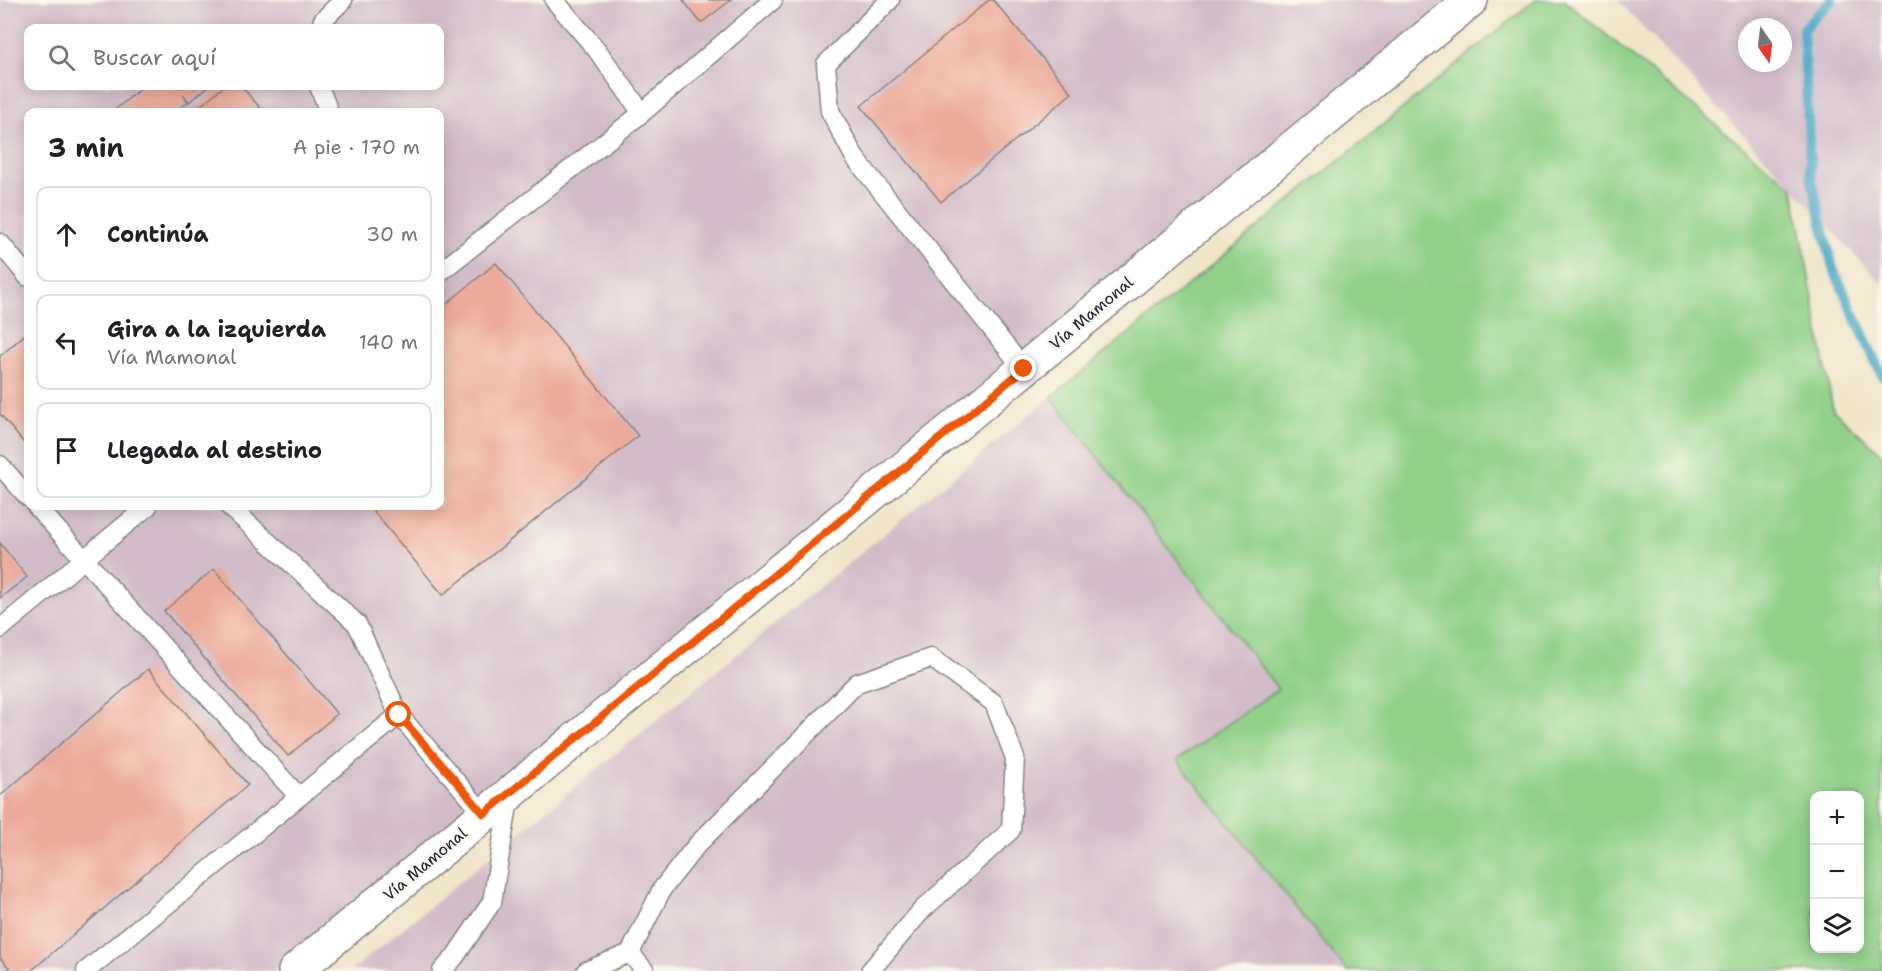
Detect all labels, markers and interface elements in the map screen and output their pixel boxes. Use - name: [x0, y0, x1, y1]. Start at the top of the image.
- north arrow: [1738, 18, 1792, 72]
- search box: [24, 24, 444, 90]
- icon: search: [45, 41, 78, 74]
- text: Buscar aquí: [93, 43, 216, 72]
- text: 3 min: [48, 130, 124, 165]
- text: A pie · 170 m: [293, 134, 420, 160]
- icon: ahead: [50, 218, 83, 251]
- text: Continúa: [107, 220, 209, 249]
- text: 30 m: [366, 221, 418, 247]
- street label: Vía Mamonal: [1045, 272, 1137, 354]
- text: Gira a la izquierda: [107, 315, 326, 344]
- icon: left: [50, 326, 83, 359]
- text: 140 m: [359, 329, 418, 355]
- text: Vía Mamonal: [107, 344, 236, 370]
- route end: [1010, 355, 1036, 381]
- icon: arrive: [50, 434, 83, 467]
- text: Llegada al destino: [107, 436, 322, 465]
- route start: [385, 701, 411, 727]
- map controls: [1810, 791, 1864, 953]
- button: +: [1810, 791, 1864, 845]
- street label: Vía Mamonal: [379, 823, 471, 905]
- button: −: [1810, 845, 1864, 899]
- button: layers: [1810, 899, 1864, 953]

